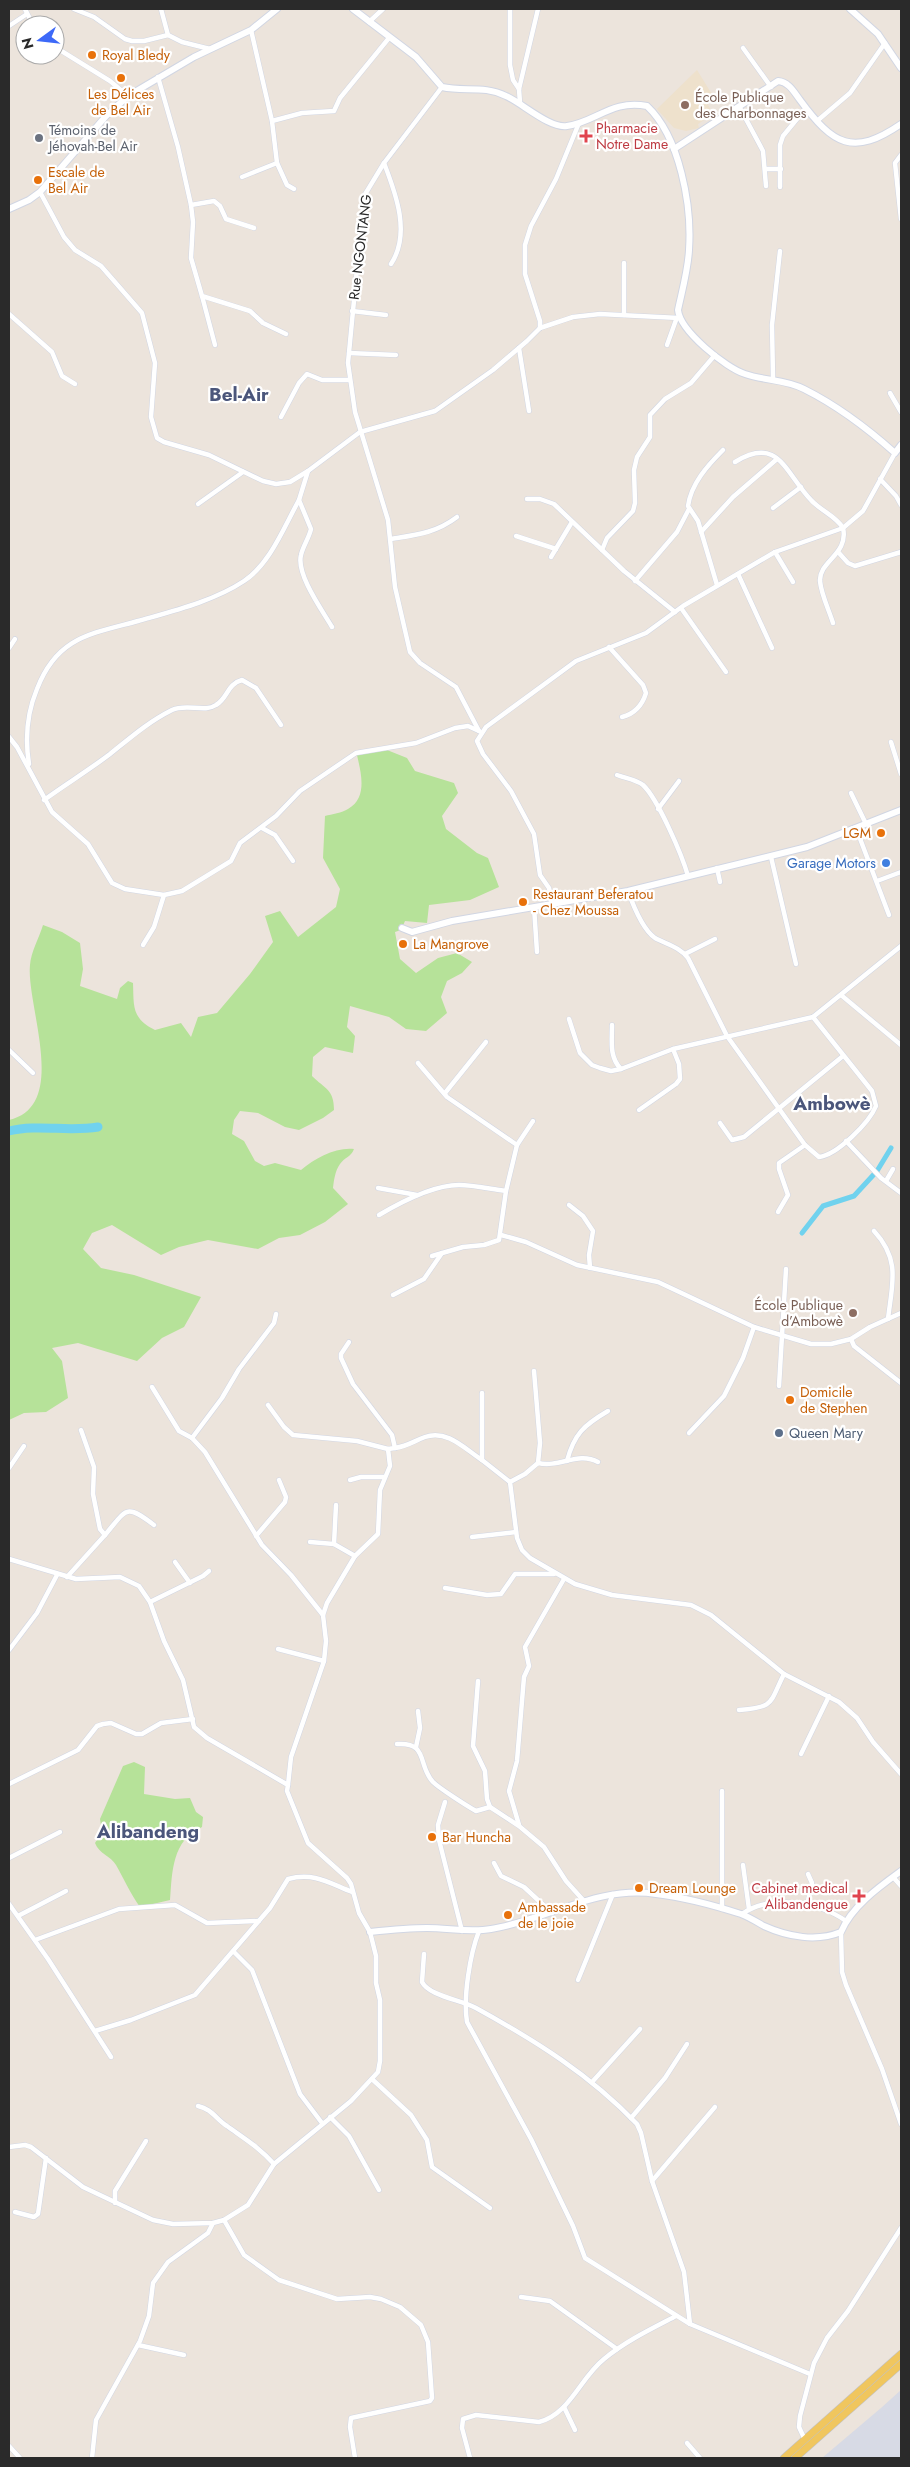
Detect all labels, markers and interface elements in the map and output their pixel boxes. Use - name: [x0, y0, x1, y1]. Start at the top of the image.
- north arrow: [15, 15, 65, 65]
- text: N: [16, 35, 39, 51]
- place label: Royal Bledy: [102, 45, 171, 65]
- marker: Royal Bledy: [86, 49, 98, 61]
- marker: Les Délices de Bel Air: [115, 72, 127, 84]
- place label: Les Délices de Bel Air: [88, 84, 155, 120]
- place label: École Publique des Charbonnages: [695, 87, 807, 123]
- marker: École Publique des Charbonnages: [679, 99, 691, 111]
- place label: Pharmacie Notre Dame: [596, 118, 668, 154]
- place label: Témoins de Jéhovah-Bel Air: [47, 120, 138, 156]
- marker: Pharmacie Notre Dame: [580, 130, 592, 142]
- marker: Témoins de Jéhovah-Bel Air: [33, 132, 45, 144]
- place label: Escale de Bel Air: [48, 162, 105, 198]
- marker: Escale de Bel Air: [32, 174, 44, 186]
- street label: Rue NGONTANG: [344, 193, 376, 301]
- district label: Bel-Air: [209, 381, 269, 408]
- place label: LGM: [843, 823, 871, 843]
- marker: LGM: [875, 827, 887, 839]
- place label: Garage Motors: [787, 853, 876, 873]
- marker: Garage Motors: [880, 857, 892, 869]
- place label: Restaurant Beferatou - Chez Moussa: [533, 884, 654, 920]
- marker: Restaurant Beferatou - Chez Moussa: [517, 896, 529, 908]
- place label: La Mangrove: [413, 934, 489, 954]
- marker: La Mangrove: [397, 938, 409, 950]
- district label: Ambowè: [792, 1090, 871, 1117]
- place label: École Publique d’Ambowè: [754, 1295, 843, 1331]
- marker: École Publique d’Ambowè: [847, 1307, 859, 1319]
- place label: Domicile de Stephen: [800, 1382, 868, 1418]
- marker: Domicile de Stephen: [784, 1394, 796, 1406]
- place label: Queen Mary: [789, 1423, 864, 1443]
- marker: Queen Mary: [773, 1427, 785, 1439]
- district label: Alibandeng: [96, 1818, 199, 1845]
- place label: Bar Huncha: [442, 1827, 511, 1847]
- marker: Bar Huncha: [426, 1831, 438, 1843]
- place label: Dream Lounge: [649, 1878, 736, 1898]
- place label: Cabinet medical Alibandengue: [752, 1878, 848, 1914]
- marker: Dream Lounge: [633, 1882, 645, 1894]
- marker: Cabinet medical Alibandengue: [852, 1889, 866, 1903]
- place label: Ambassade de le joie: [518, 1897, 586, 1933]
- marker: Ambassade de le joie: [502, 1909, 514, 1921]

